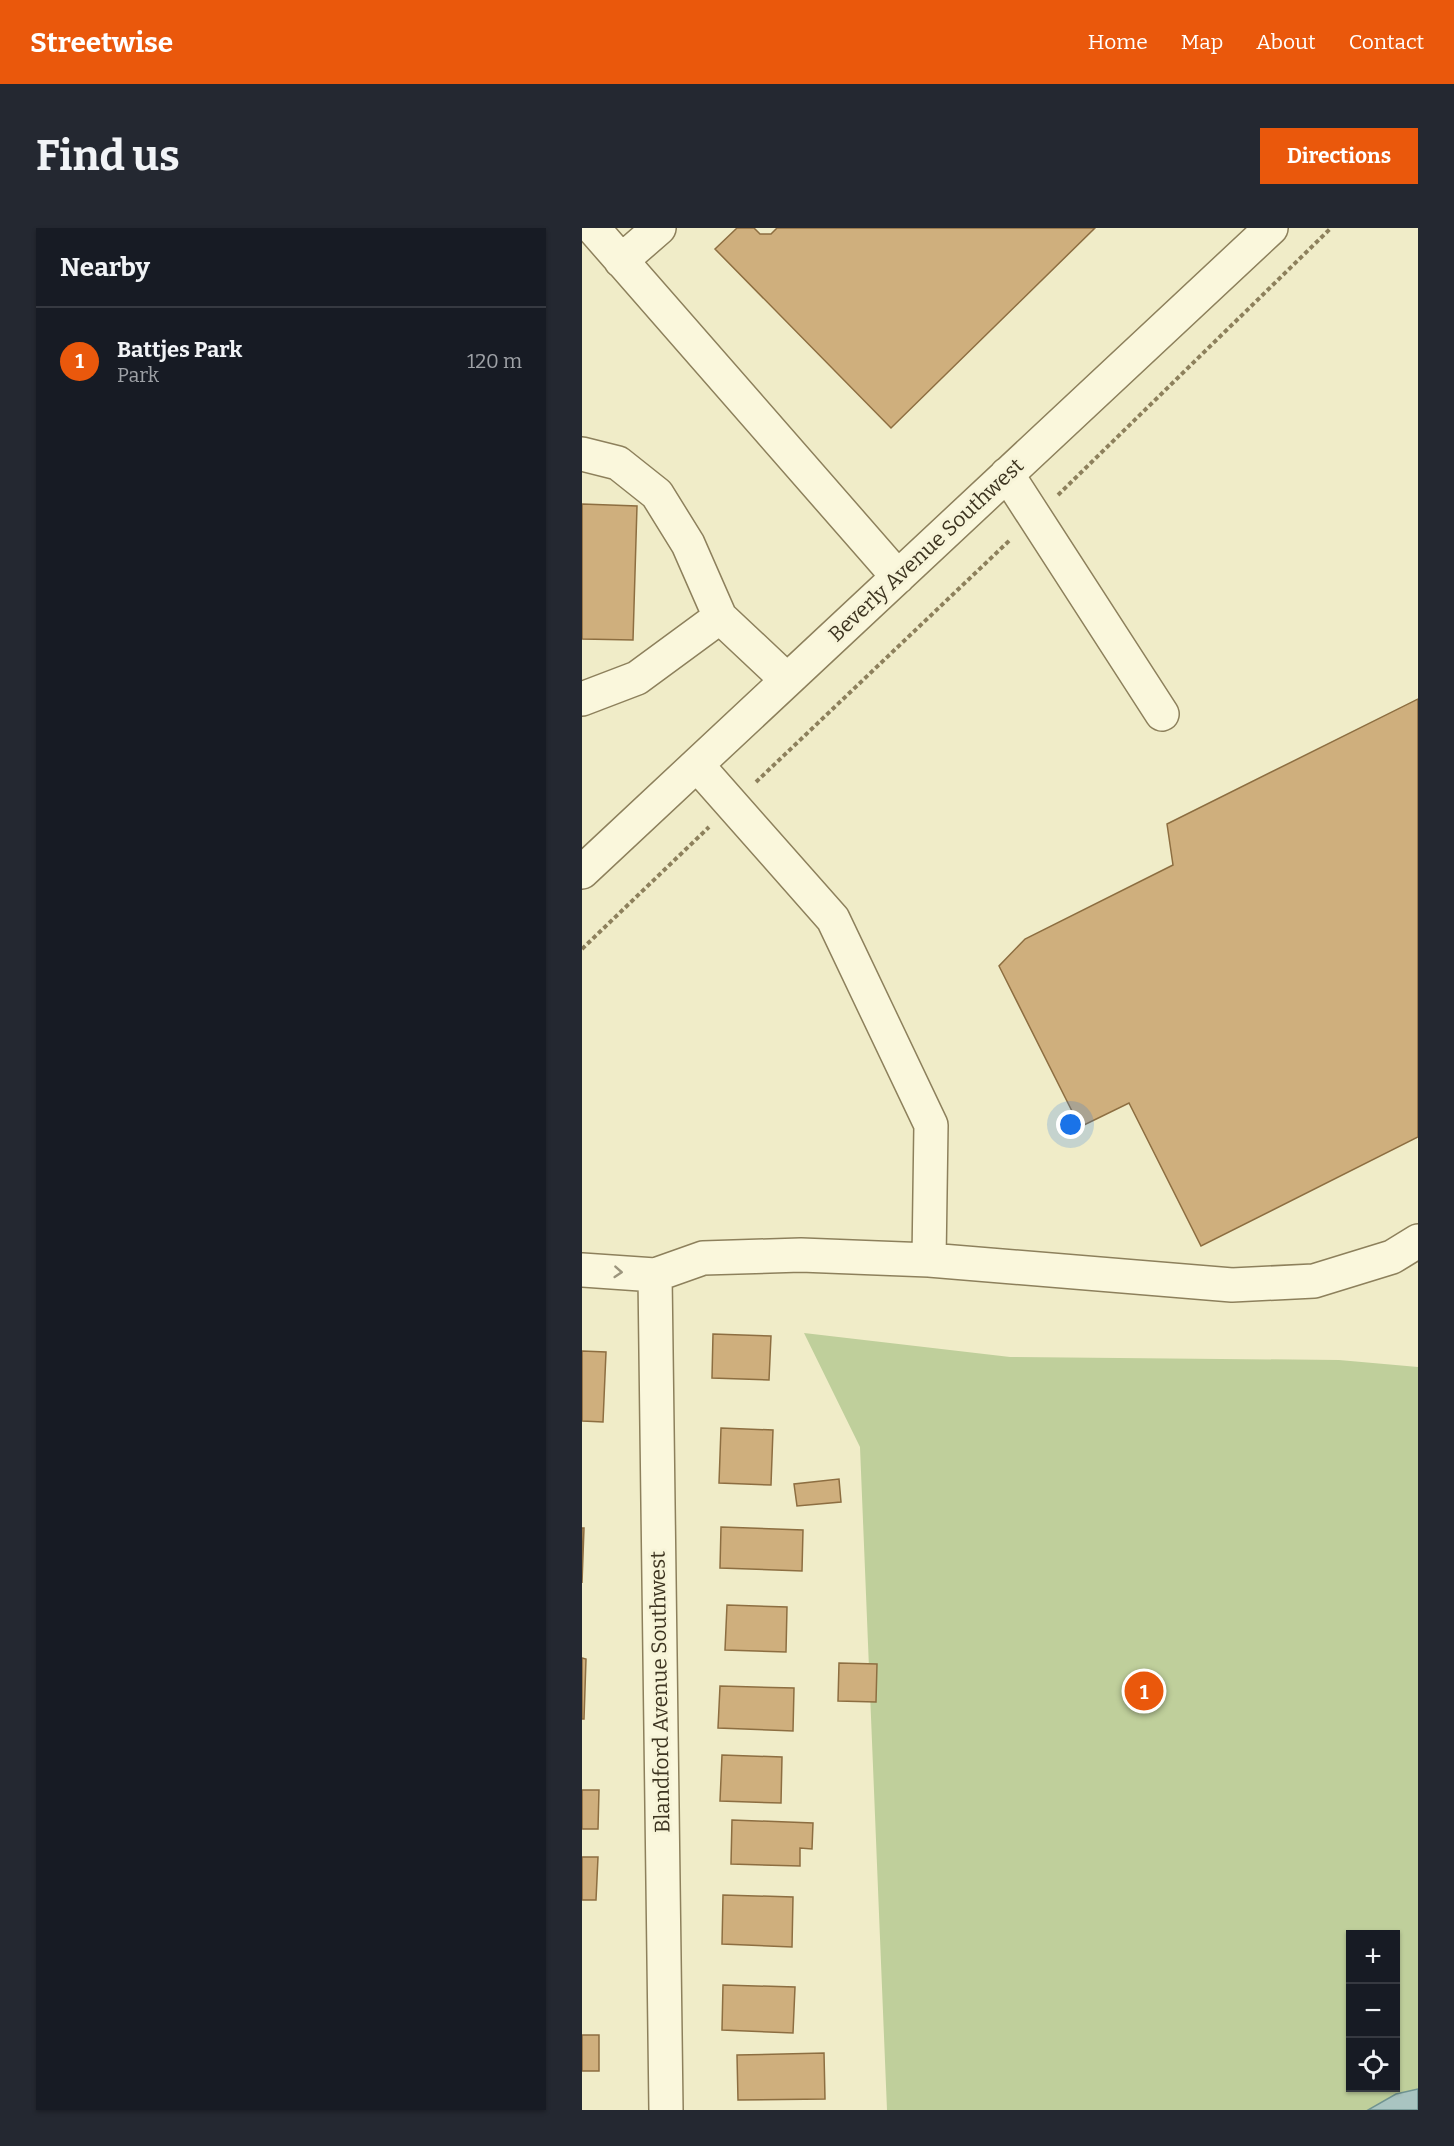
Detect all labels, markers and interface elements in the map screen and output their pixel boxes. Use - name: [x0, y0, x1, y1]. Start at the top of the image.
- text: Streetwise: [30, 26, 173, 59]
- text: Home: [1088, 29, 1148, 55]
- text: Map: [1181, 29, 1223, 55]
- text: About: [1256, 29, 1316, 55]
- text: Contact: [1349, 29, 1424, 55]
- button: Directions: [1260, 128, 1418, 184]
- text: Find us: [36, 131, 180, 181]
- text: Nearby: [60, 252, 150, 283]
- text: Battjes Park: [117, 336, 242, 363]
- text: 1: [75, 349, 84, 373]
- text: 120 m: [467, 349, 522, 373]
- text: Park: [117, 363, 159, 387]
- street label: Beverly Avenue Southwest: [823, 452, 1029, 647]
- your location: [1056, 1110, 1085, 1139]
- one-way arrow: [614, 1265, 623, 1278]
- street label: Blandford Avenue Southwest: [645, 1551, 675, 1833]
- pin: 1: [1124, 1668, 1164, 1714]
- map controls: [1346, 1930, 1400, 2092]
- button: +: [1346, 1930, 1400, 1984]
- button: −: [1346, 1984, 1400, 2038]
- button: locate: [1346, 2038, 1400, 2092]

